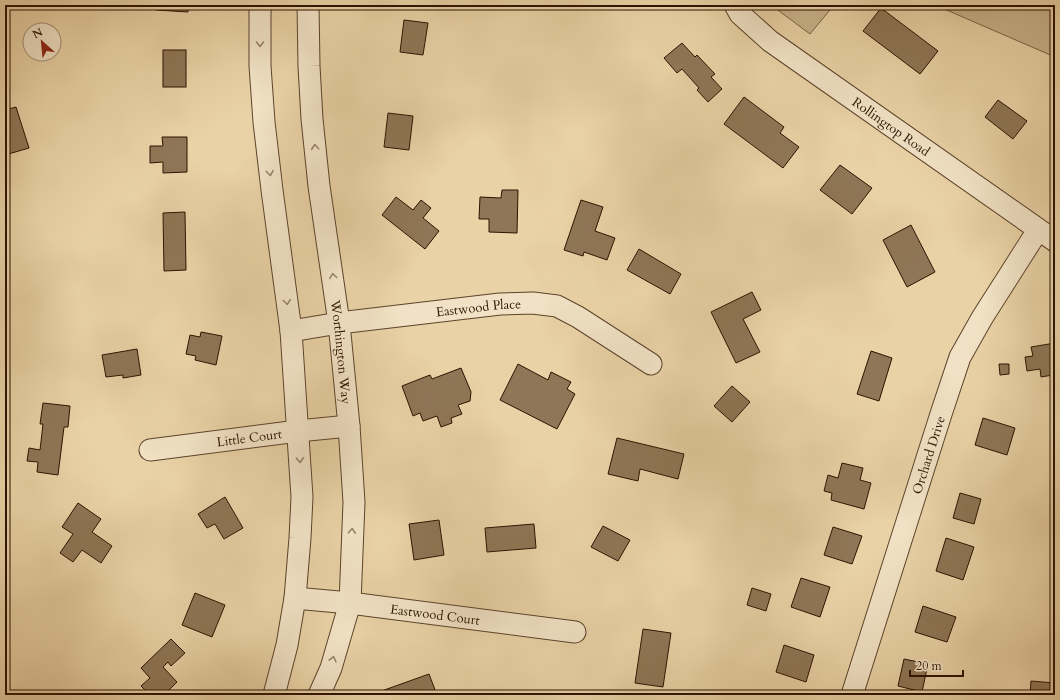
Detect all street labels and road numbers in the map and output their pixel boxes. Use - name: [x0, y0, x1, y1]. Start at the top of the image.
- street label: Rollingtop Road: [848, 93, 933, 161]
- street label: Eastwood Place: [435, 295, 521, 321]
- street label: Worthington Way: [326, 298, 355, 405]
- street label: Orchard Drive: [908, 413, 950, 497]
- street label: Little Court: [216, 425, 283, 451]
- street label: Eastwood Court: [389, 600, 481, 630]

